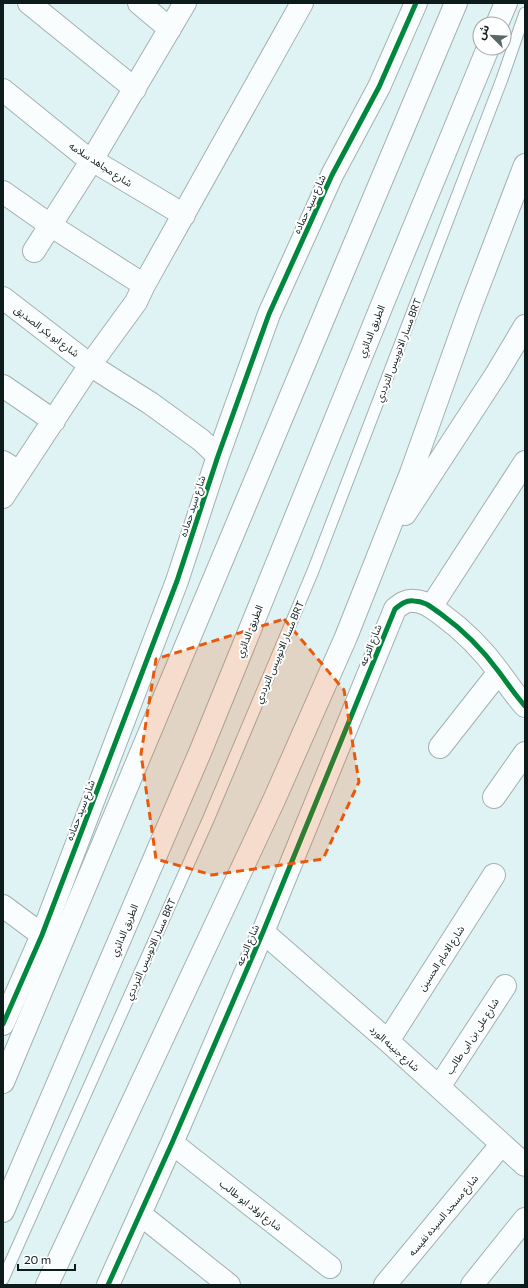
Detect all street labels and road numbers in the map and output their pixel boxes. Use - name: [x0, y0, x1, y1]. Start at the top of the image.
- street label: شارع مجاهد سلامه: [66, 139, 135, 191]
- street label: شارع سيد حماده: [290, 173, 330, 236]
- street label: مسار الاتوبيس الترددي BRT: [373, 296, 426, 404]
- street label: شارع ابو بكر الصديق: [11, 303, 82, 361]
- street label: الطريق الدائري: [355, 303, 389, 360]
- street label: شارع سيد حماده: [176, 474, 209, 539]
- street label: مسار الاتوبيس الترددي BRT: [252, 598, 308, 706]
- street label: الطريق الدائري: [233, 603, 267, 660]
- street label: شارع الترعه: [356, 622, 386, 668]
- street label: شارع سيد حماده: [63, 778, 99, 843]
- street label: مسار الاتوبيس الترددي BRT: [122, 896, 180, 1003]
- street label: الطريق الدائري: [108, 902, 143, 959]
- street label: شارع الترعه: [233, 922, 263, 968]
- street label: شارع الامام الحسين: [415, 923, 469, 995]
- street label: شارع على بن ابى طالب: [443, 996, 503, 1077]
- street label: شارع جنينه الورد: [366, 1023, 422, 1075]
- street label: شارع مسجد السيده نفيسه: [406, 1172, 482, 1259]
- street label: شارع اولاد ابو طالب: [216, 1177, 285, 1235]

